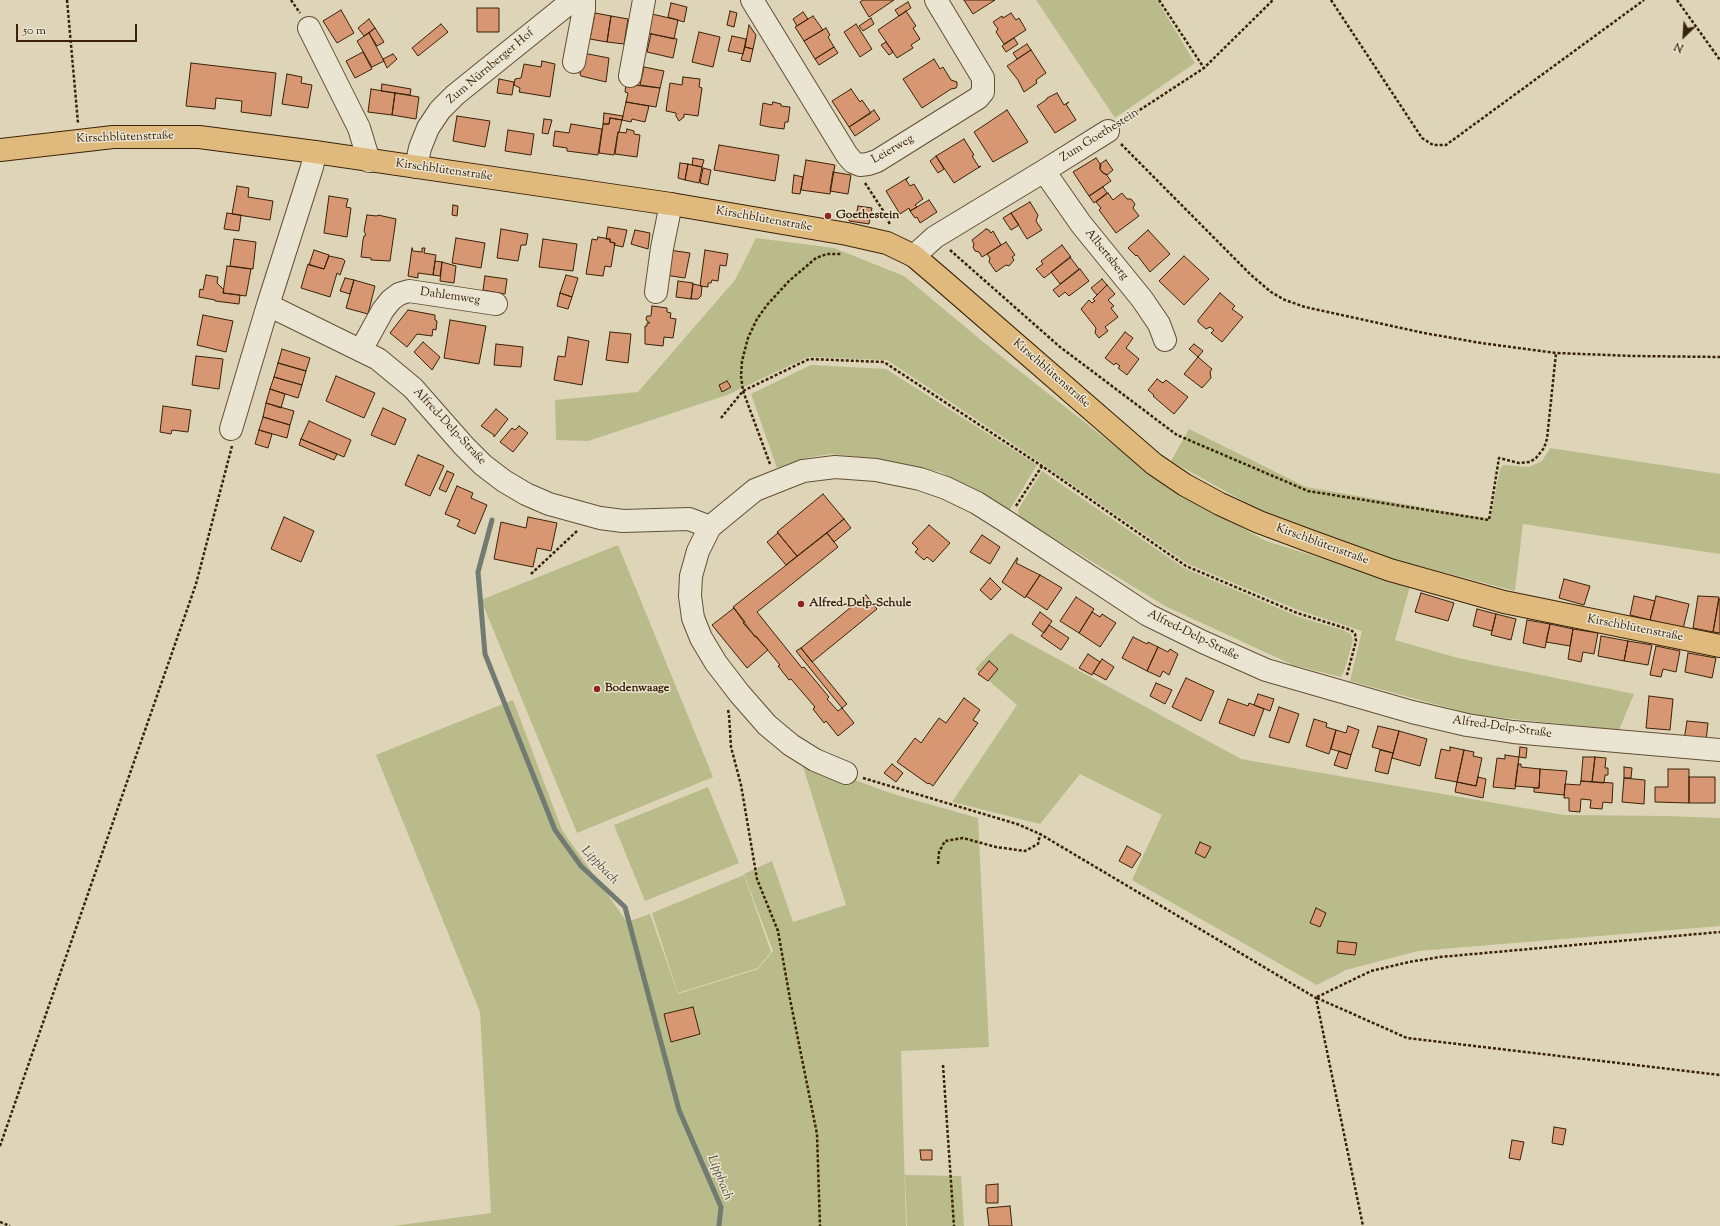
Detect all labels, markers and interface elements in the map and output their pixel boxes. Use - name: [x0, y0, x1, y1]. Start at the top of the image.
- scale bar: [18, 16, 139, 42]
- north arrow: [1664, 16, 1704, 56]
- text: 50 m: [23, 22, 46, 40]
- street label: Zum Nürnberger Hof: [444, 26, 538, 108]
- text: N: [1672, 38, 1686, 56]
- street label: Zum Goethestein: [1058, 106, 1142, 166]
- street label: Kirschblütenstraße: [76, 129, 174, 147]
- street label: Leierweg: [869, 132, 917, 168]
- street label: Kirschblütenstraße: [395, 157, 493, 185]
- street label: Kirschblütenstraße: [715, 204, 813, 236]
- place label: Goethestein: [836, 209, 899, 223]
- marker: Goethestein: [823, 211, 833, 221]
- street label: Albertsberg: [1081, 227, 1131, 283]
- street label: Dahlemweg: [419, 286, 481, 308]
- street label: Kirschblütenstraße: [1009, 337, 1093, 411]
- street label: Alfred-Delp-Straße: [410, 385, 488, 469]
- street label: Kirschblütenstraße: [1274, 522, 1370, 568]
- place label: Alfred-Delp-Schule: [809, 597, 911, 611]
- marker: Alfred-Delp-Schule: [796, 599, 806, 609]
- street label: Alfred-Delp-Straße: [1145, 608, 1241, 664]
- street label: Kirschblütenstraße: [1586, 613, 1684, 645]
- place label: Bodenwaage: [605, 682, 669, 696]
- marker: Bodenwaage: [592, 684, 602, 694]
- street label: Alfred-Delp-Straße: [1451, 714, 1553, 742]
- water label: Lippbach: [577, 843, 621, 889]
- water label: Lippbach: [703, 1153, 735, 1203]

